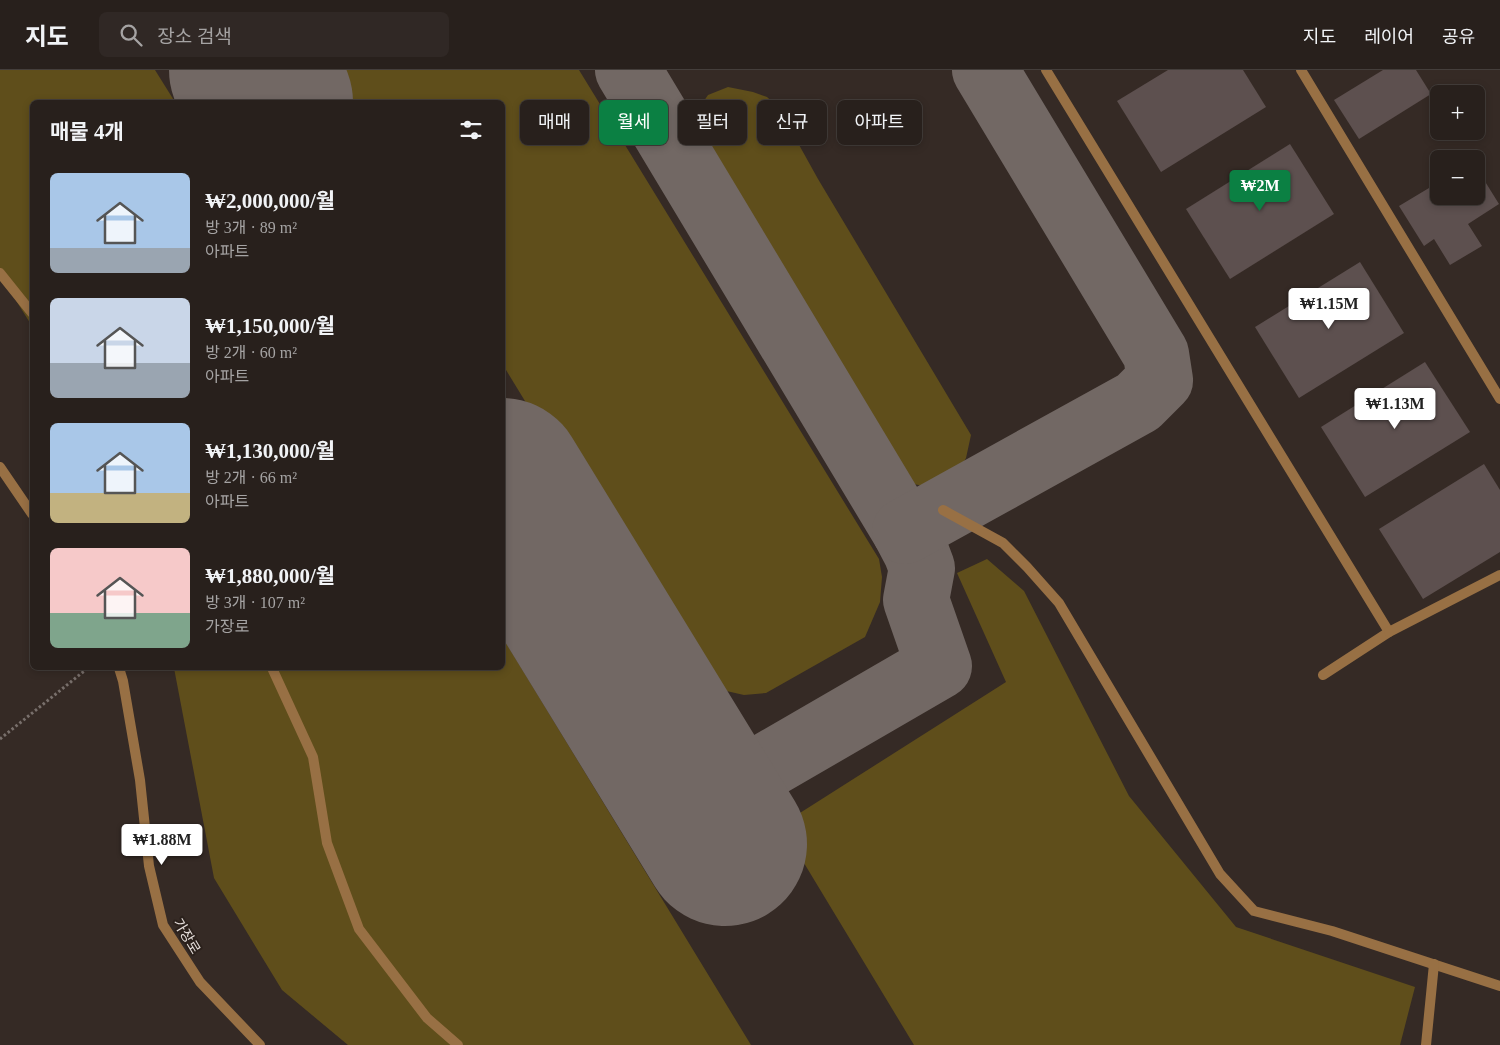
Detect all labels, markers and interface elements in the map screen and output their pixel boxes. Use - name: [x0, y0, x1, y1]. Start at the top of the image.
- search box: [99, 12, 449, 57]
- icon: search: [117, 21, 145, 49]
- text: 지도: [25, 24, 69, 50]
- text: 장소 검색: [157, 26, 232, 47]
- text: 지도: [1303, 27, 1336, 47]
- text: 레이어: [1364, 27, 1414, 47]
- text: 공유: [1442, 27, 1475, 47]
- map controls: [1430, 85, 1485, 205]
- button: +: [1430, 85, 1485, 140]
- chip: 매매: [520, 100, 589, 145]
- chip: 월세: [599, 100, 668, 145]
- chip: 필터: [678, 100, 747, 145]
- chip: 신규: [757, 100, 827, 145]
- chip: 아파트: [837, 100, 922, 145]
- icon: filters: [457, 116, 485, 144]
- text: 매물 4개: [50, 120, 124, 144]
- button: −: [1430, 150, 1485, 205]
- pin: ₩2M: [1236, 170, 1284, 212]
- text: ₩2M: [1240, 177, 1280, 194]
- text: ₩2,000,000/월: [205, 189, 335, 213]
- icon: home: [90, 193, 150, 253]
- text: 방 3개 · 89 m²: [205, 219, 297, 236]
- text: 아파트: [205, 243, 249, 260]
- pin: ₩1.15M: [1288, 288, 1370, 330]
- text: ₩1.15M: [1299, 295, 1359, 312]
- text: ₩1,150,000/월: [205, 314, 335, 338]
- icon: home: [90, 318, 150, 378]
- text: 방 2개 · 60 m²: [205, 344, 297, 361]
- text: 아파트: [205, 368, 249, 385]
- pin: ₩1.13M: [1354, 388, 1436, 430]
- text: ₩1.13M: [1365, 395, 1425, 412]
- text: ₩1,130,000/월: [205, 439, 335, 463]
- icon: home: [90, 443, 150, 503]
- text: 방 2개 · 66 m²: [205, 469, 297, 486]
- text: 아파트: [205, 493, 249, 510]
- text: ₩1,880,000/월: [205, 564, 335, 588]
- icon: home: [90, 568, 150, 628]
- text: 방 3개 · 107 m²: [205, 594, 305, 611]
- text: 가장로: [205, 618, 249, 635]
- pin: ₩1.88M: [121, 824, 203, 866]
- text: ₩1.88M: [132, 831, 192, 848]
- street label: 가장로: [170, 916, 203, 957]

